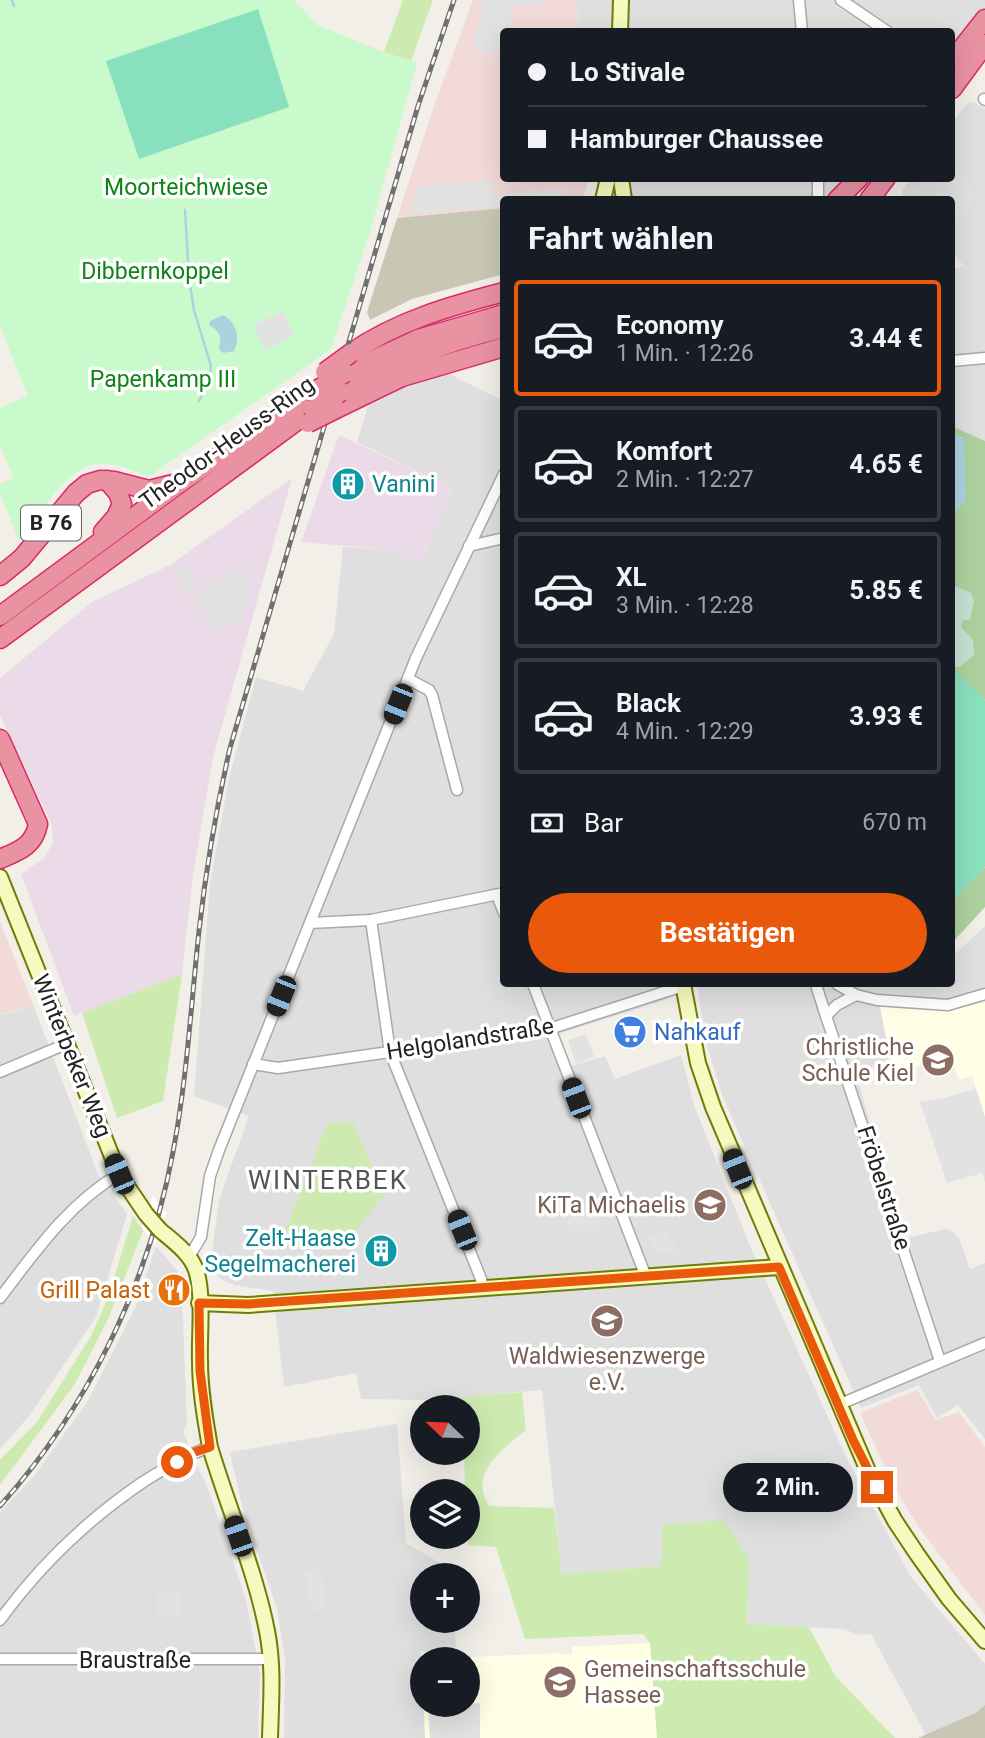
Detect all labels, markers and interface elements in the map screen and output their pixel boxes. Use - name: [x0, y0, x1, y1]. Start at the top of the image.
- text: Lo Stivale: [570, 57, 685, 87]
- text: Hamburger Chaussee: [570, 124, 823, 154]
- park label: Moorteichwiese: [104, 174, 268, 201]
- text: Fahrt wählen: [528, 219, 714, 257]
- park label: Dibbernkoppel: [81, 258, 229, 285]
- icon: car: [532, 307, 595, 370]
- text: Economy: [616, 310, 723, 340]
- text: 3.44 €: [849, 323, 923, 353]
- text: 1 Min. · 12:26: [616, 340, 754, 367]
- park label: Papenkamp III: [90, 366, 236, 393]
- street label: Theodor-Heuss-Ring: [135, 371, 319, 515]
- icon: car: [532, 433, 595, 496]
- text: Komfort: [616, 436, 712, 466]
- text: 4.65 €: [849, 449, 923, 479]
- building icon: Vanini: [329, 465, 367, 503]
- text: 2 Min. · 12:27: [616, 466, 754, 493]
- place label: Vanini: [372, 471, 435, 498]
- road number: B 76: [21, 505, 81, 540]
- icon: car: [532, 559, 595, 622]
- text: XL: [616, 562, 647, 592]
- text: 5.85 €: [849, 575, 923, 605]
- text: 3 Min. · 12:28: [616, 592, 754, 619]
- car: [381, 681, 416, 727]
- icon: car: [532, 685, 595, 748]
- text: Black: [616, 688, 681, 718]
- text: 3.93 €: [849, 701, 923, 731]
- text: 4 Min. · 12:29: [616, 718, 754, 745]
- icon: cash: [528, 804, 566, 842]
- text: Bar: [584, 808, 623, 838]
- text: 670 m: [862, 809, 927, 836]
- button: Bestätigen: [528, 893, 927, 973]
- street label: Winterbeker Weg: [27, 970, 117, 1142]
- car: [264, 973, 299, 1019]
- street label: Helgolandstraße: [384, 1012, 556, 1066]
- supermarket icon: Nahkauf: [611, 1013, 649, 1051]
- place label: Nahkauf: [654, 1019, 741, 1046]
- place label: Christliche Schule Kiel: [802, 1034, 914, 1087]
- school or university icon: Christliche Schule Kiel: [919, 1041, 957, 1079]
- car: [559, 1075, 594, 1121]
- street label: Fröbelstraße: [851, 1123, 917, 1253]
- car: [720, 1146, 755, 1192]
- car: [102, 1151, 137, 1197]
- district label: WINTERBEK: [248, 1165, 408, 1195]
- school or university icon: KiTa Michaelis: [691, 1186, 729, 1224]
- place label: KiTa Michaelis: [537, 1192, 686, 1219]
- car: [445, 1207, 480, 1253]
- place label: Zelt-Haase Segelmacherei: [204, 1225, 356, 1278]
- building icon: Zelt-Haase Segelmacherei: [362, 1232, 400, 1270]
- restaurant icon: Grill Palast: [155, 1271, 193, 1309]
- place label: Grill Palast: [40, 1277, 150, 1304]
- school or university icon: Waldwiesenzwerge e.V.: [588, 1302, 626, 1340]
- place label: Waldwiesenzwerge e.V.: [509, 1343, 705, 1396]
- north arrow: [410, 1395, 480, 1465]
- map controls: [410, 1395, 480, 1717]
- route start: [161, 1446, 193, 1478]
- callout: 2 Min.: [723, 1462, 852, 1512]
- route end: [861, 1471, 893, 1503]
- text: 2 Min.: [756, 1474, 820, 1501]
- button: layers: [410, 1479, 480, 1549]
- car: [222, 1513, 255, 1559]
- button: +: [410, 1563, 480, 1633]
- street label: Braustraße: [79, 1647, 191, 1674]
- button: −: [410, 1647, 480, 1717]
- place label: Gemeinschaftsschule Hassee: [584, 1656, 806, 1709]
- school or university icon: Gemeinschaftsschule Hassee: [541, 1663, 579, 1701]

